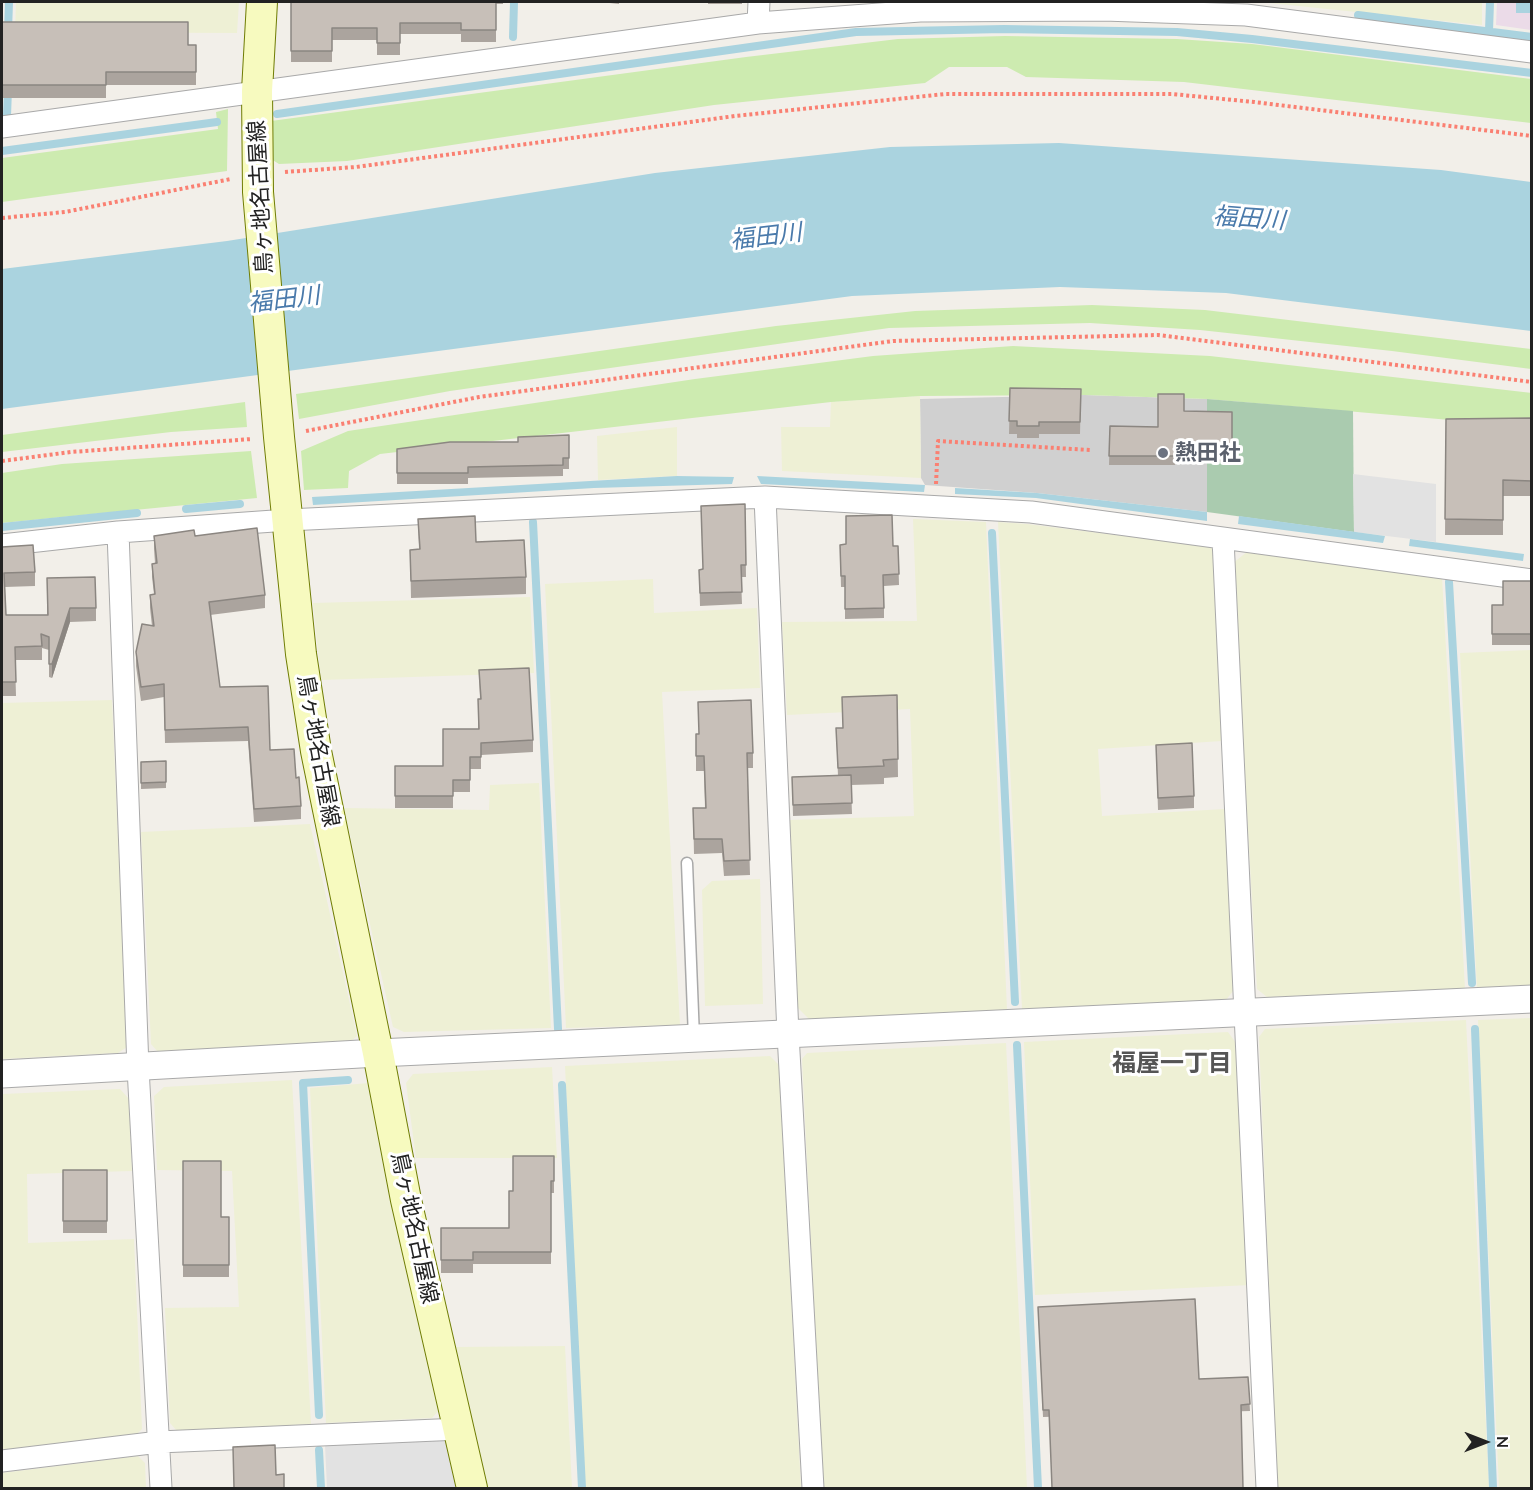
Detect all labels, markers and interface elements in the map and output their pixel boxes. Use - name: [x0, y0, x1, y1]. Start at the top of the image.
- street label: 鳥ヶ地名古屋線: [244, 119, 278, 275]
- water label: 福田川: [1212, 202, 1286, 236]
- water label: 福田川: [729, 218, 803, 256]
- water label: 福田川: [247, 281, 321, 319]
- place label: 熱田社: [1175, 440, 1241, 466]
- marker: 熱田社: [1156, 446, 1170, 460]
- street label: 鳥ヶ地名古屋線: [292, 673, 344, 829]
- district label: 福屋一丁目: [1112, 1050, 1232, 1078]
- street label: 鳥ヶ地名古屋線: [385, 1150, 443, 1306]
- north arrow: [1455, 1412, 1515, 1472]
- text: N: [1493, 1436, 1513, 1448]

